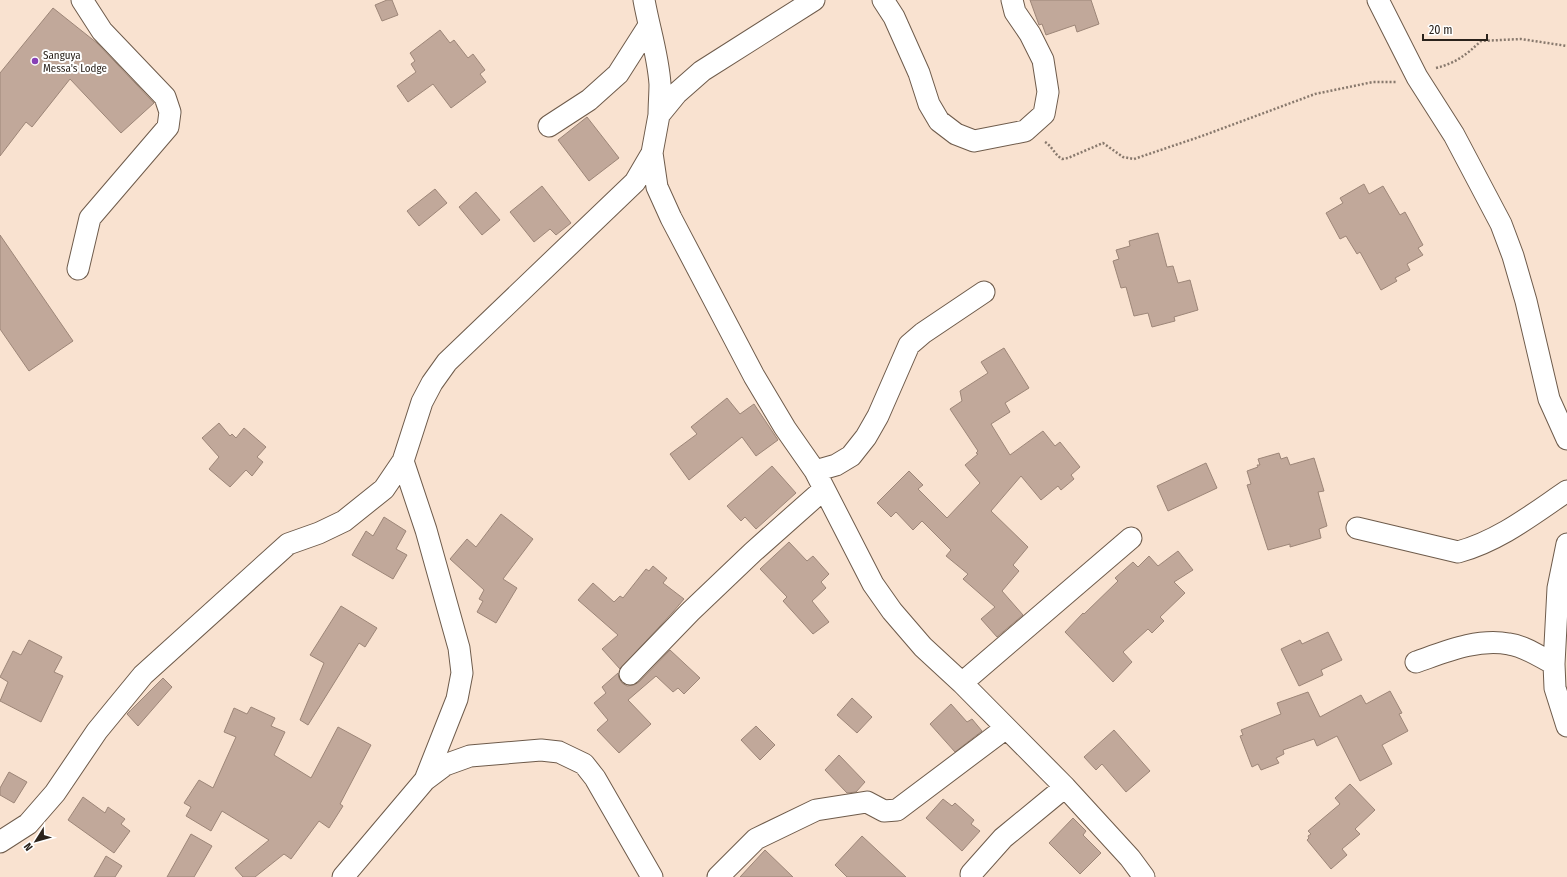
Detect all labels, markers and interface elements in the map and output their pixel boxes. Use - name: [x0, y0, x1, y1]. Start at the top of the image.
- scale bar: [1423, 16, 1487, 42]
- text: 20 m: [1429, 23, 1453, 37]
- place label: Sanguya Messa's Lodge: [43, 49, 107, 75]
- marker: Sanguya Messa's Lodge: [30, 56, 40, 66]
- north arrow: [16, 821, 56, 861]
- text: N: [21, 840, 36, 853]

